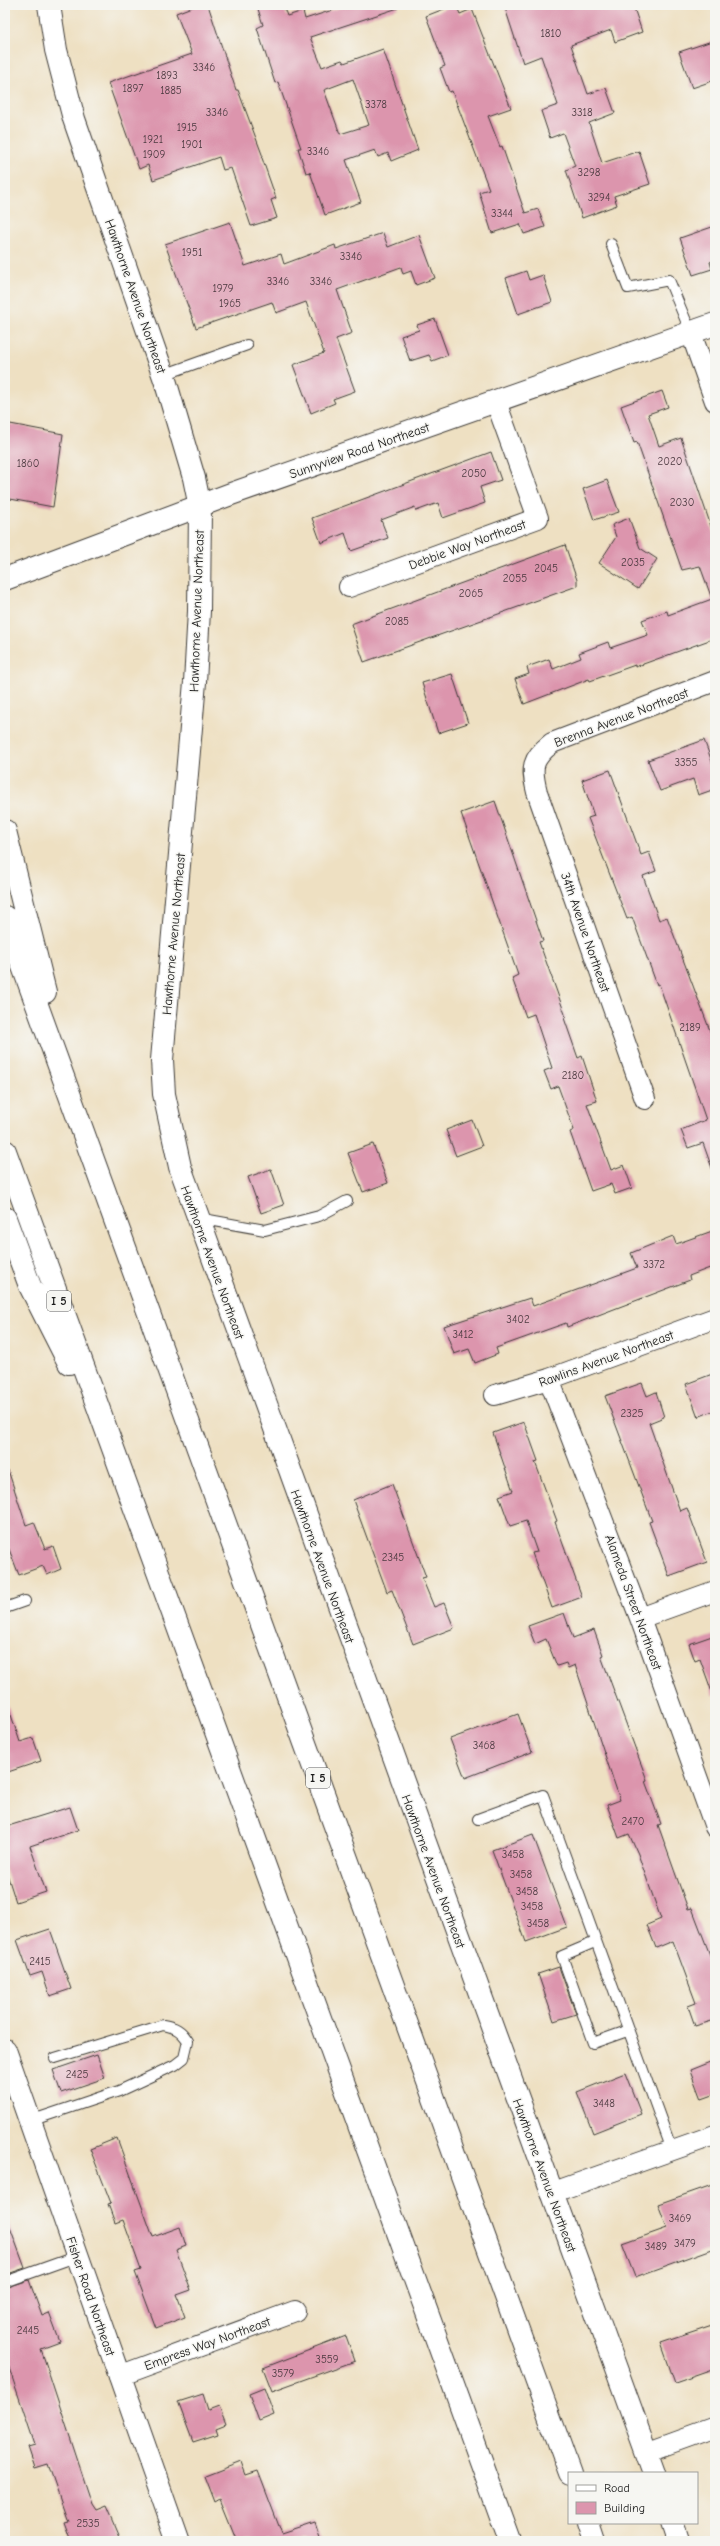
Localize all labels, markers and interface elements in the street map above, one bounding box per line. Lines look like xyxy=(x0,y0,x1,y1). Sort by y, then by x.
house number: 1810 xyxy=(540,27,562,40)
house number: 3346 xyxy=(193,61,215,74)
house number: 1893 xyxy=(156,69,178,82)
house number: 1897 xyxy=(122,82,144,95)
house number: 1885 xyxy=(160,84,182,97)
house number: 3378 xyxy=(365,98,387,111)
house number: 3346 xyxy=(206,106,228,119)
house number: 3318 xyxy=(571,106,593,119)
house number: 1915 xyxy=(177,121,197,134)
house number: 1921 xyxy=(143,133,163,146)
house number: 1901 xyxy=(181,138,203,151)
house number: 3346 xyxy=(307,145,329,158)
house number: 1909 xyxy=(143,148,166,161)
house number: 3298 xyxy=(578,166,601,179)
house number: 3294 xyxy=(588,191,610,204)
house number: 3344 xyxy=(491,207,513,220)
street label: Hawthorne Avenue Northeast xyxy=(102,217,169,376)
house number: 1951 xyxy=(182,246,202,259)
house number: 3346 xyxy=(340,250,362,263)
house number: 3346 xyxy=(267,275,289,288)
house number: 3346 xyxy=(310,275,332,288)
house number: 1979 xyxy=(212,282,234,295)
house number: 1965 xyxy=(219,297,241,310)
street label: Sunnyview Road Northeast xyxy=(287,419,432,482)
house number: 2020 xyxy=(658,455,682,468)
house number: 1860 xyxy=(17,457,39,470)
house number: 2050 xyxy=(461,467,487,480)
house number: 2030 xyxy=(670,496,694,509)
street label: Debbie Way Northeast xyxy=(407,516,529,573)
street label: Hawthorne Avenue Northeast xyxy=(186,528,207,692)
house number: 2035 xyxy=(621,556,645,569)
house number: 2045 xyxy=(534,562,558,575)
house number: 2055 xyxy=(503,572,527,585)
house number: 2065 xyxy=(459,587,483,600)
house number: 2085 xyxy=(385,615,409,628)
street label: Brenna Avenue Northeast xyxy=(552,684,692,750)
house number: 3355 xyxy=(674,756,698,769)
street label: Hawthorne Avenue Northeast xyxy=(159,851,188,1015)
street label: 34th Avenue Northeast xyxy=(558,870,613,995)
house number: 2189 xyxy=(679,1021,701,1034)
house number: 2180 xyxy=(562,1069,584,1082)
street label: Hawthorne Avenue Northeast xyxy=(178,1183,248,1342)
house number: 3372 xyxy=(643,1258,665,1271)
road number: I 5 xyxy=(47,1291,71,1311)
house number: 3402 xyxy=(506,1313,530,1326)
street label: Rawlins Avenue Northeast xyxy=(537,1327,677,1390)
house number: 3412 xyxy=(453,1328,474,1341)
house number: 2325 xyxy=(620,1407,644,1420)
street label: Hawthorne Avenue Northeast xyxy=(288,1487,358,1646)
street label: Alameda Street Northeast xyxy=(602,1532,665,1673)
house number: 2345 xyxy=(382,1551,404,1564)
house number: 3468 xyxy=(473,1739,496,1752)
road number: I 5 xyxy=(306,1768,330,1788)
street label: Hawthorne Avenue Northeast xyxy=(399,1792,469,1951)
house number: 2470 xyxy=(622,1815,644,1828)
house number: 3458 xyxy=(502,1848,525,1861)
house number: 3458 xyxy=(510,1868,533,1881)
house number: 3458 xyxy=(516,1885,539,1898)
house number: 3458 xyxy=(521,1900,544,1913)
house number: 3458 xyxy=(527,1917,550,1930)
house number: 2415 xyxy=(29,1955,51,1968)
house number: 2425 xyxy=(66,2068,88,2081)
street label: Hawthorne Avenue Northeast xyxy=(510,2096,580,2255)
house number: 3448 xyxy=(593,2097,615,2110)
house number: 3469 xyxy=(669,2212,692,2225)
street label: Fisher Road Northeast xyxy=(63,2235,118,2359)
house number: 3479 xyxy=(674,2237,696,2250)
house number: 3489 xyxy=(645,2240,667,2253)
street label: Empress Way Northeast xyxy=(142,2313,273,2373)
house number: 2445 xyxy=(17,2324,39,2337)
house number: 3559 xyxy=(315,2353,339,2366)
house number: 3579 xyxy=(272,2367,294,2380)
legend xyxy=(568,2472,698,2524)
text: Road xyxy=(604,2481,630,2495)
text: Building xyxy=(604,2501,645,2515)
house number: 2535 xyxy=(76,2517,100,2530)

